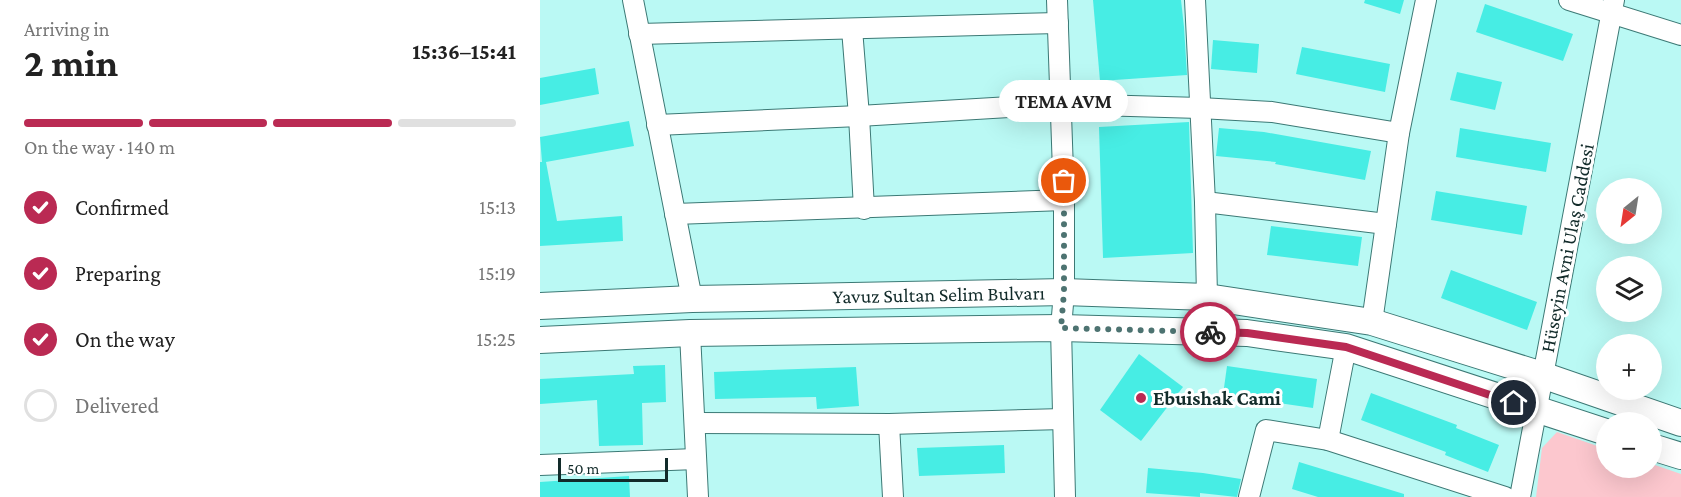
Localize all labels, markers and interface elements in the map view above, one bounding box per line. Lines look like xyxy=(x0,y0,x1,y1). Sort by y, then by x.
text: Arriving in xyxy=(24,18,109,40)
text: 15:36–15:41 xyxy=(412,39,516,64)
text: 2 min xyxy=(24,41,118,84)
callout: TEMA AVM xyxy=(1000,79,1128,121)
text: TEMA AVM xyxy=(1015,90,1112,112)
text: On the way · 140 m xyxy=(24,136,175,158)
street label: Hüseyin Avni Ulaş Caddesi xyxy=(1536,142,1599,354)
pin xyxy=(1038,155,1089,206)
icon: bag xyxy=(1047,164,1080,197)
north arrow xyxy=(1596,178,1662,244)
map controls xyxy=(1596,178,1662,478)
icon: check xyxy=(24,191,57,224)
text: Confirmed xyxy=(75,195,169,220)
text: 15:13 xyxy=(479,196,516,218)
button: layers xyxy=(1596,256,1662,322)
icon: check xyxy=(24,257,57,290)
text: Preparing xyxy=(75,261,161,286)
text: 15:19 xyxy=(479,262,516,284)
street label: Yavuz Sultan Selim Bulvarı xyxy=(833,281,1045,307)
courier xyxy=(1180,302,1240,362)
icon: bike xyxy=(1194,316,1227,349)
icon: check xyxy=(24,323,57,356)
text: On the way xyxy=(75,327,175,352)
text: 15:25 xyxy=(476,328,516,350)
button: + xyxy=(1596,334,1662,400)
pin xyxy=(1488,377,1539,428)
icon: home xyxy=(1497,386,1530,419)
place label: Ebuishak Cami xyxy=(1153,387,1281,409)
marker: Ebuishak Cami xyxy=(1134,391,1148,405)
text: Delivered xyxy=(75,393,159,418)
button: − xyxy=(1596,412,1662,478)
scale bar xyxy=(558,455,668,482)
text: 50 m xyxy=(567,460,599,477)

